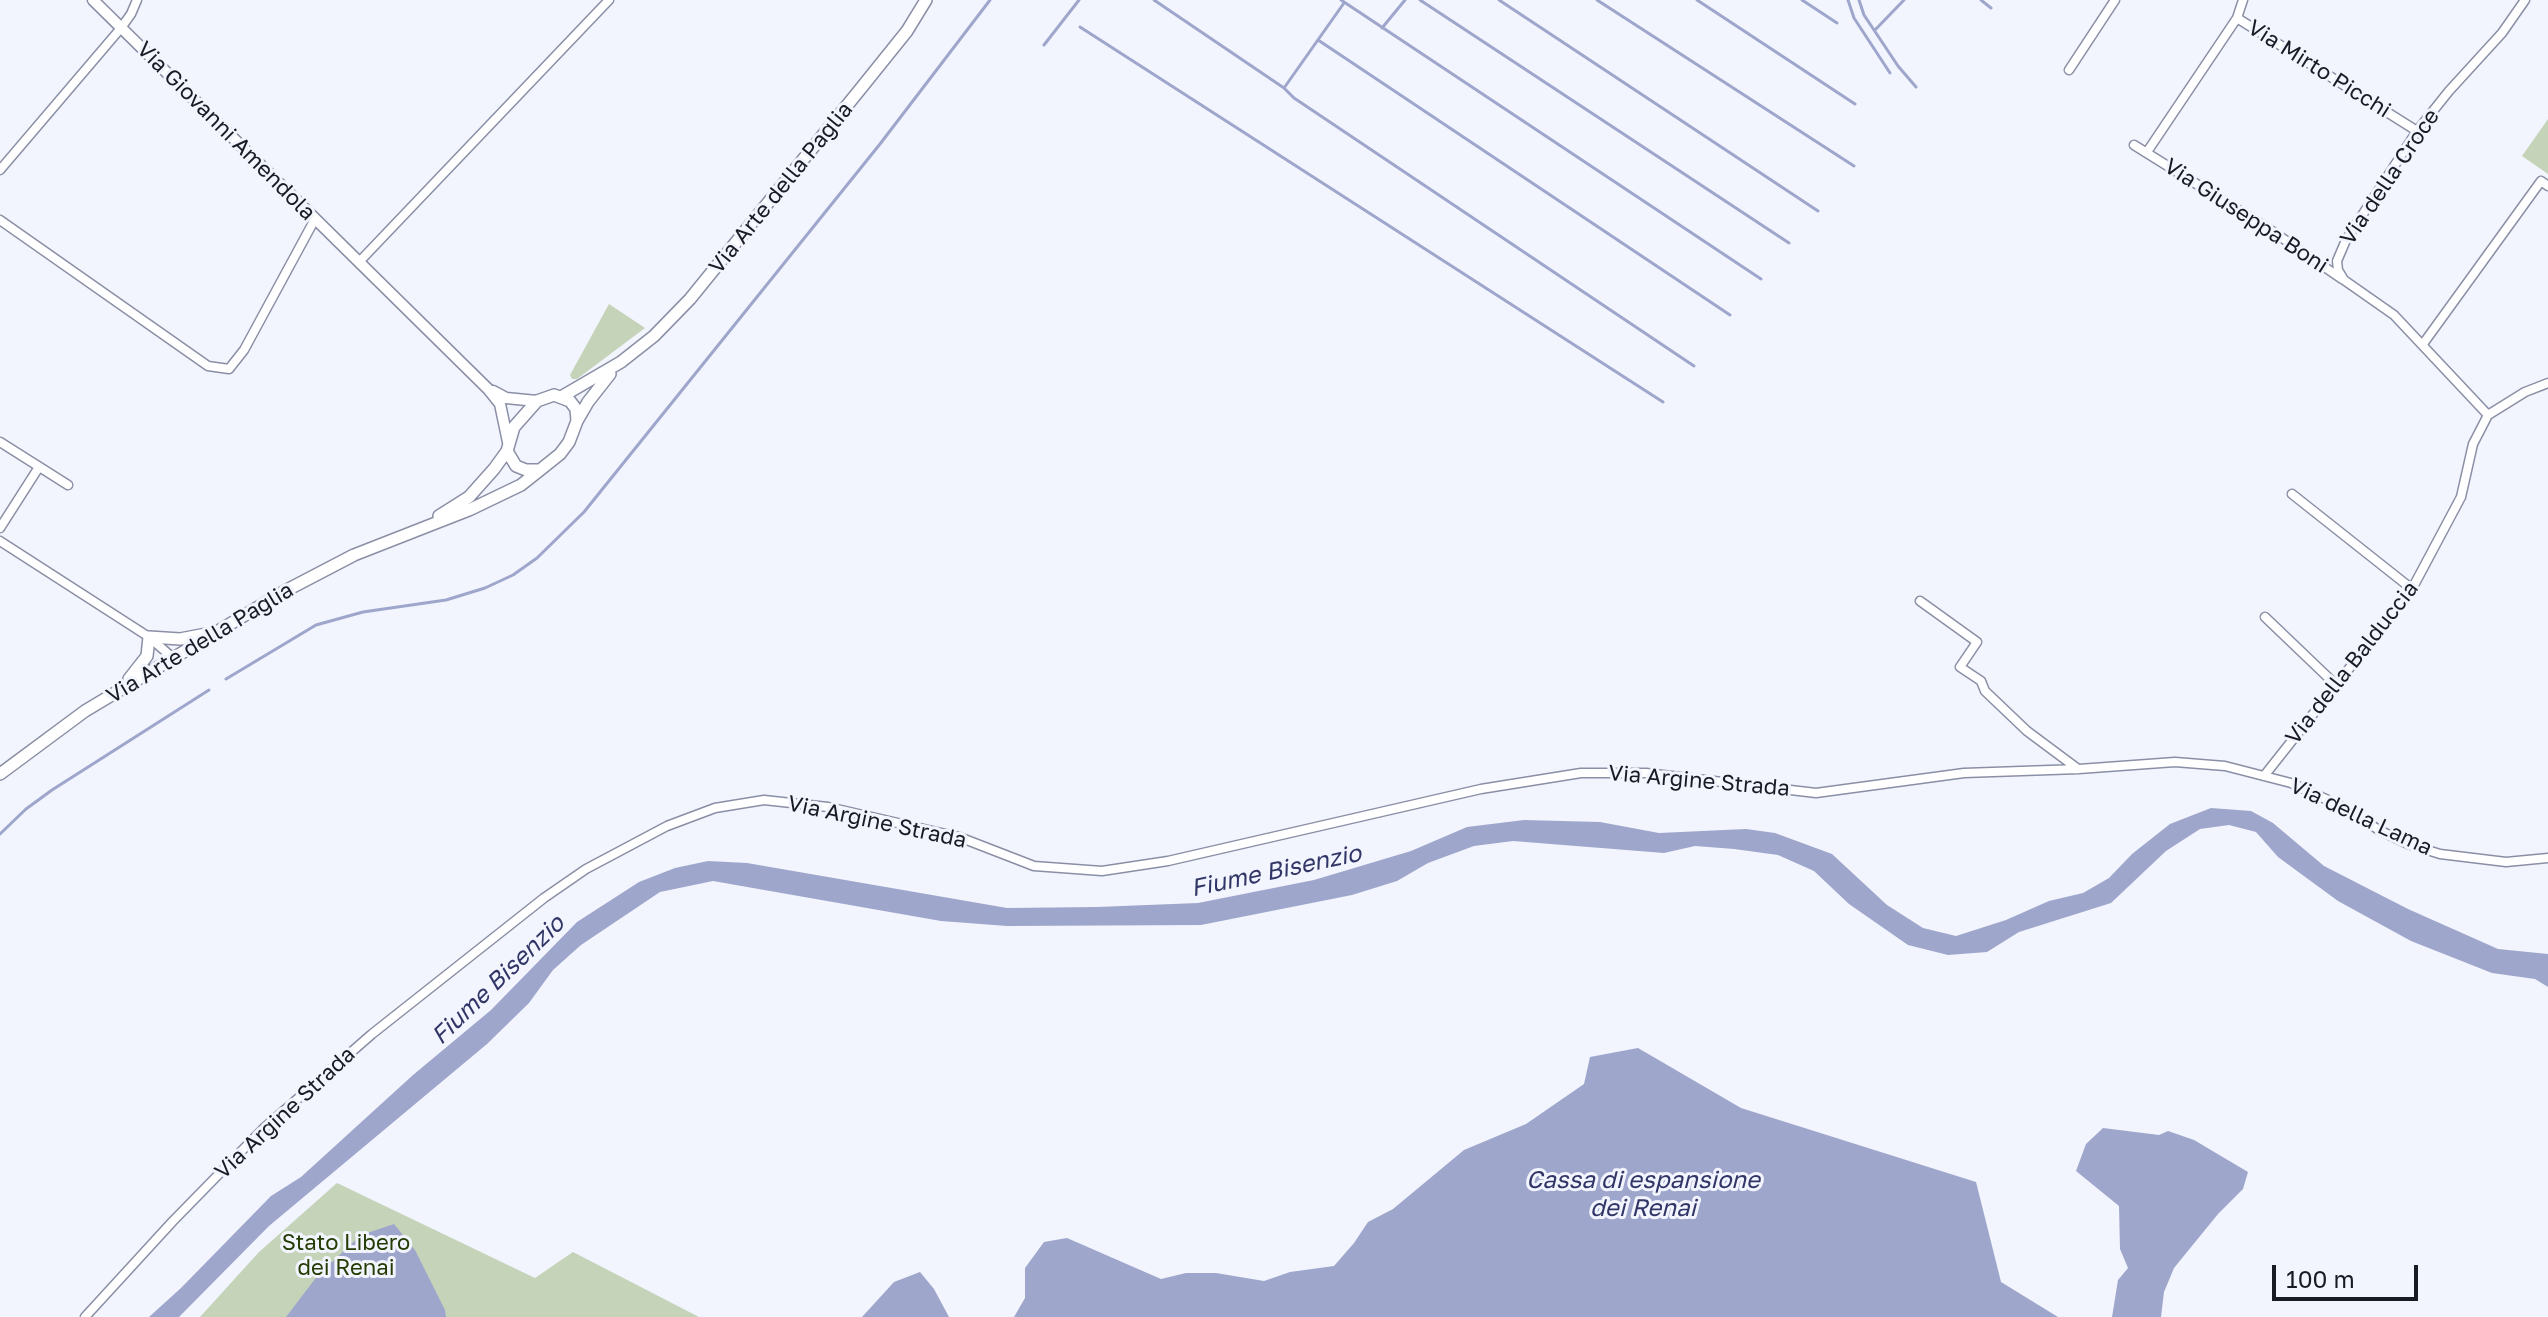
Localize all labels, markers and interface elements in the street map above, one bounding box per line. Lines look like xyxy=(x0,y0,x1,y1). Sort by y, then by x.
street label: Via Mirto Picchi xyxy=(2243,14,2395,124)
street label: Via Giovanni Amendola xyxy=(131,36,321,226)
street label: Via Arte della Paglia xyxy=(704,97,858,279)
street label: Via della Croce xyxy=(2335,104,2445,250)
street label: Via Giuseppa Boni xyxy=(2159,153,2333,279)
street label: Via della Balduccia xyxy=(2280,576,2424,750)
street label: Via Arte della Paglia xyxy=(102,577,298,709)
street label: Via Argine Strada xyxy=(1607,760,1791,802)
street label: Via della Lama xyxy=(2286,773,2436,861)
street label: Via Argine Strada xyxy=(785,790,969,854)
water label: Fiume Bisenzio xyxy=(1188,839,1364,903)
water label: Fiume Bisenzio xyxy=(426,909,570,1051)
street label: Via Argine Strada xyxy=(209,1041,361,1185)
water label: Cassa di espansione dei Renai xyxy=(1526,1166,1760,1222)
park label: Stato Libero dei Renai xyxy=(282,1230,410,1282)
scale bar xyxy=(2276,1249,2422,1299)
text: 100 m xyxy=(2286,1264,2355,1293)

